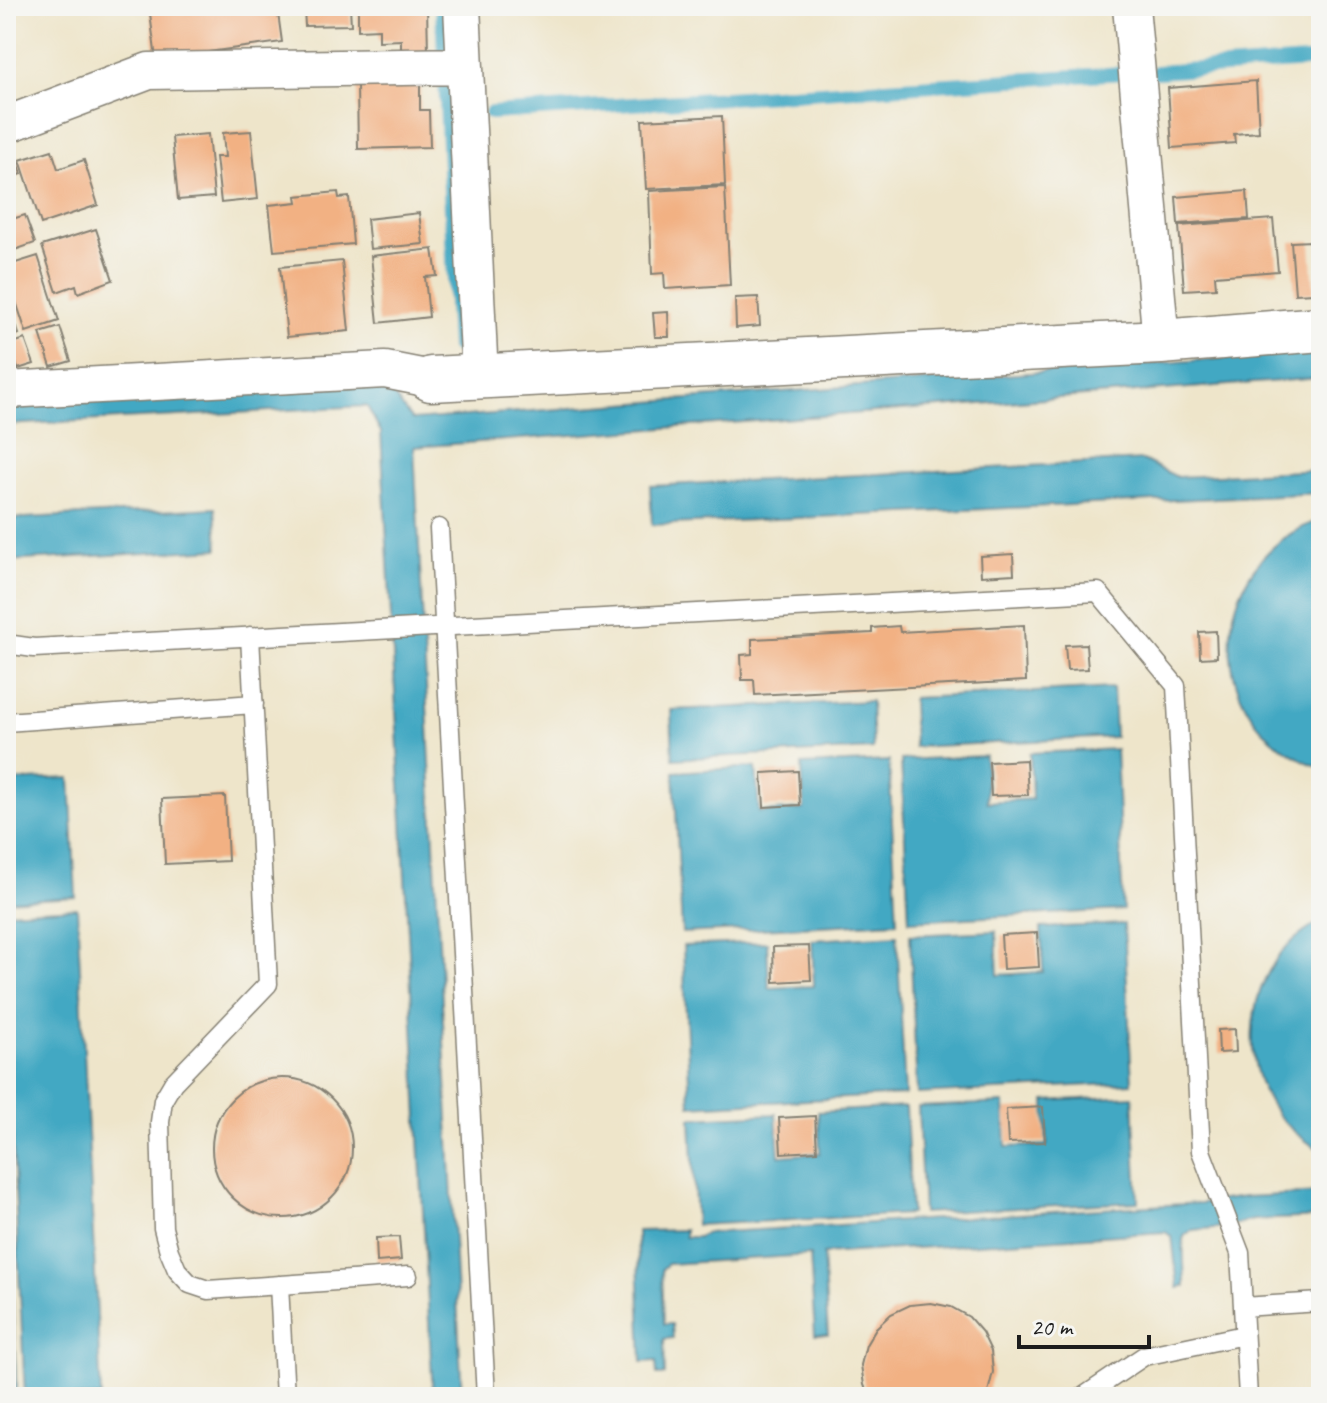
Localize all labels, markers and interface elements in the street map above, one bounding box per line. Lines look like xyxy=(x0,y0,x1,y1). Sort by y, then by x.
scale bar xyxy=(1019,1299,1149,1349)
text: 20 m xyxy=(1031,1312,1074,1342)

